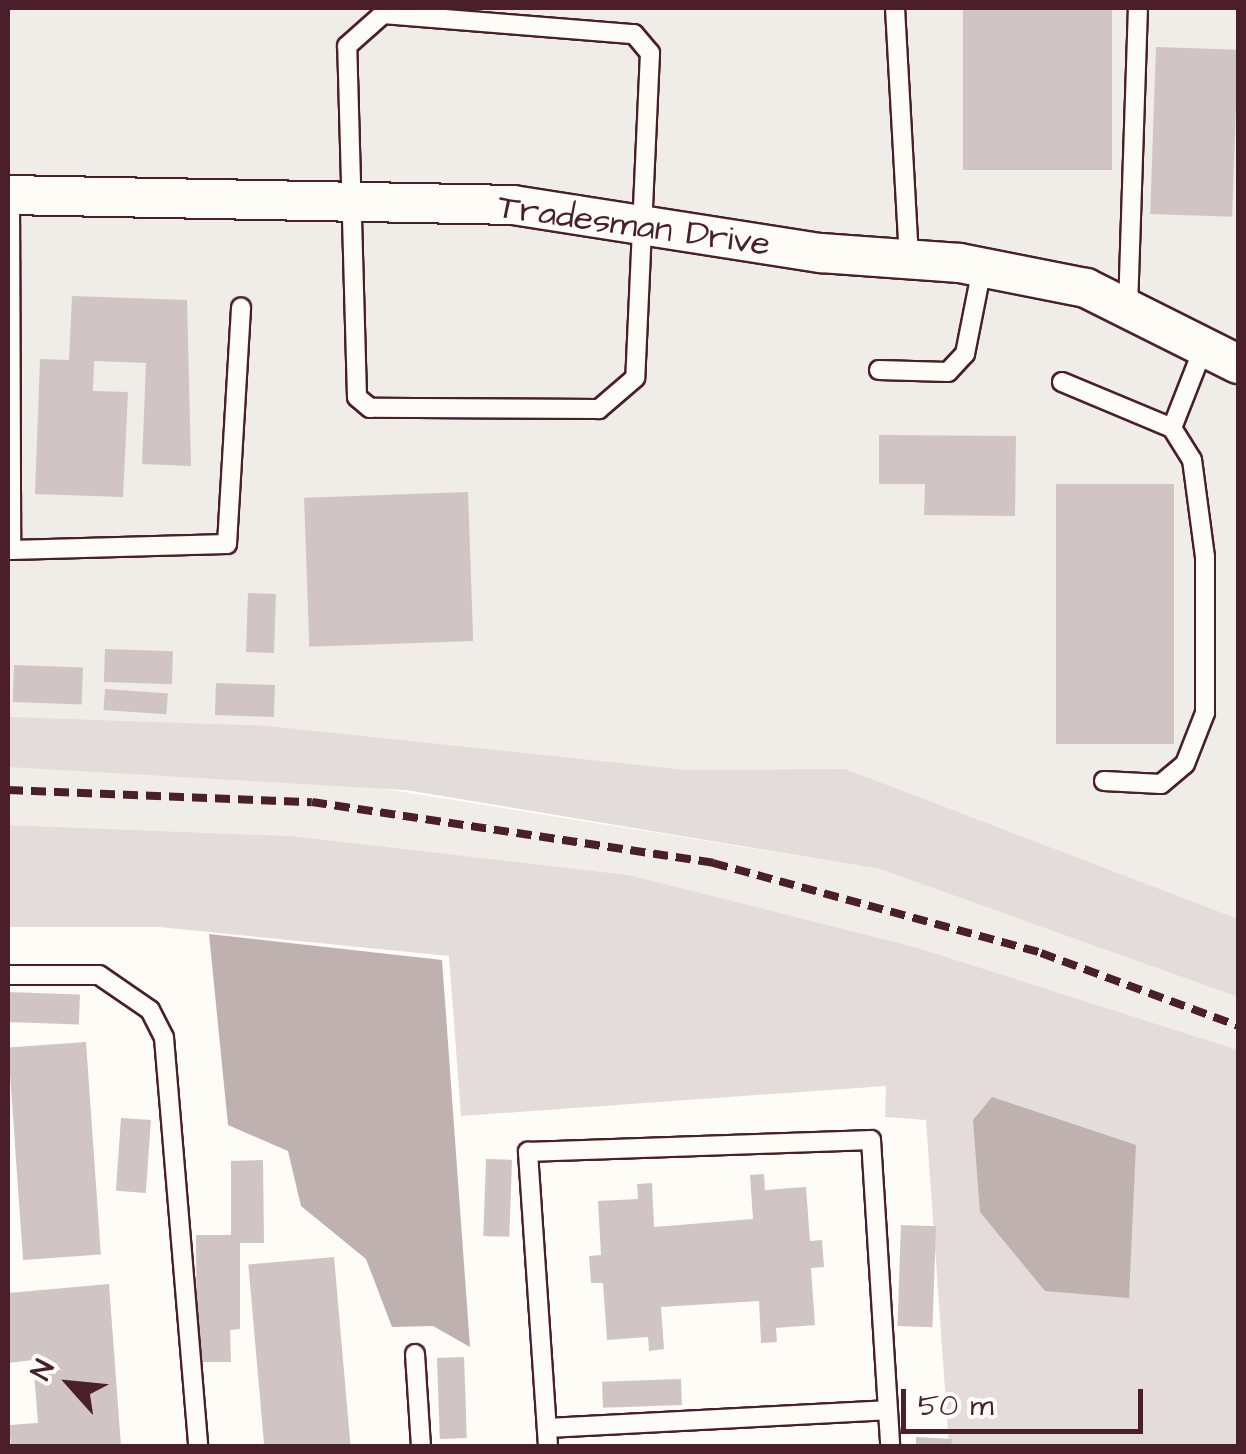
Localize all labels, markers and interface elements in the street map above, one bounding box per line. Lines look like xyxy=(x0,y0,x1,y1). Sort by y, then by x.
street label: Tradesman Drive xyxy=(495,186,773,266)
north arrow xyxy=(20,1334,120,1434)
text: N xyxy=(21,1353,64,1387)
scale bar xyxy=(906,1369,1148,1431)
text: 50 m xyxy=(918,1385,994,1427)

